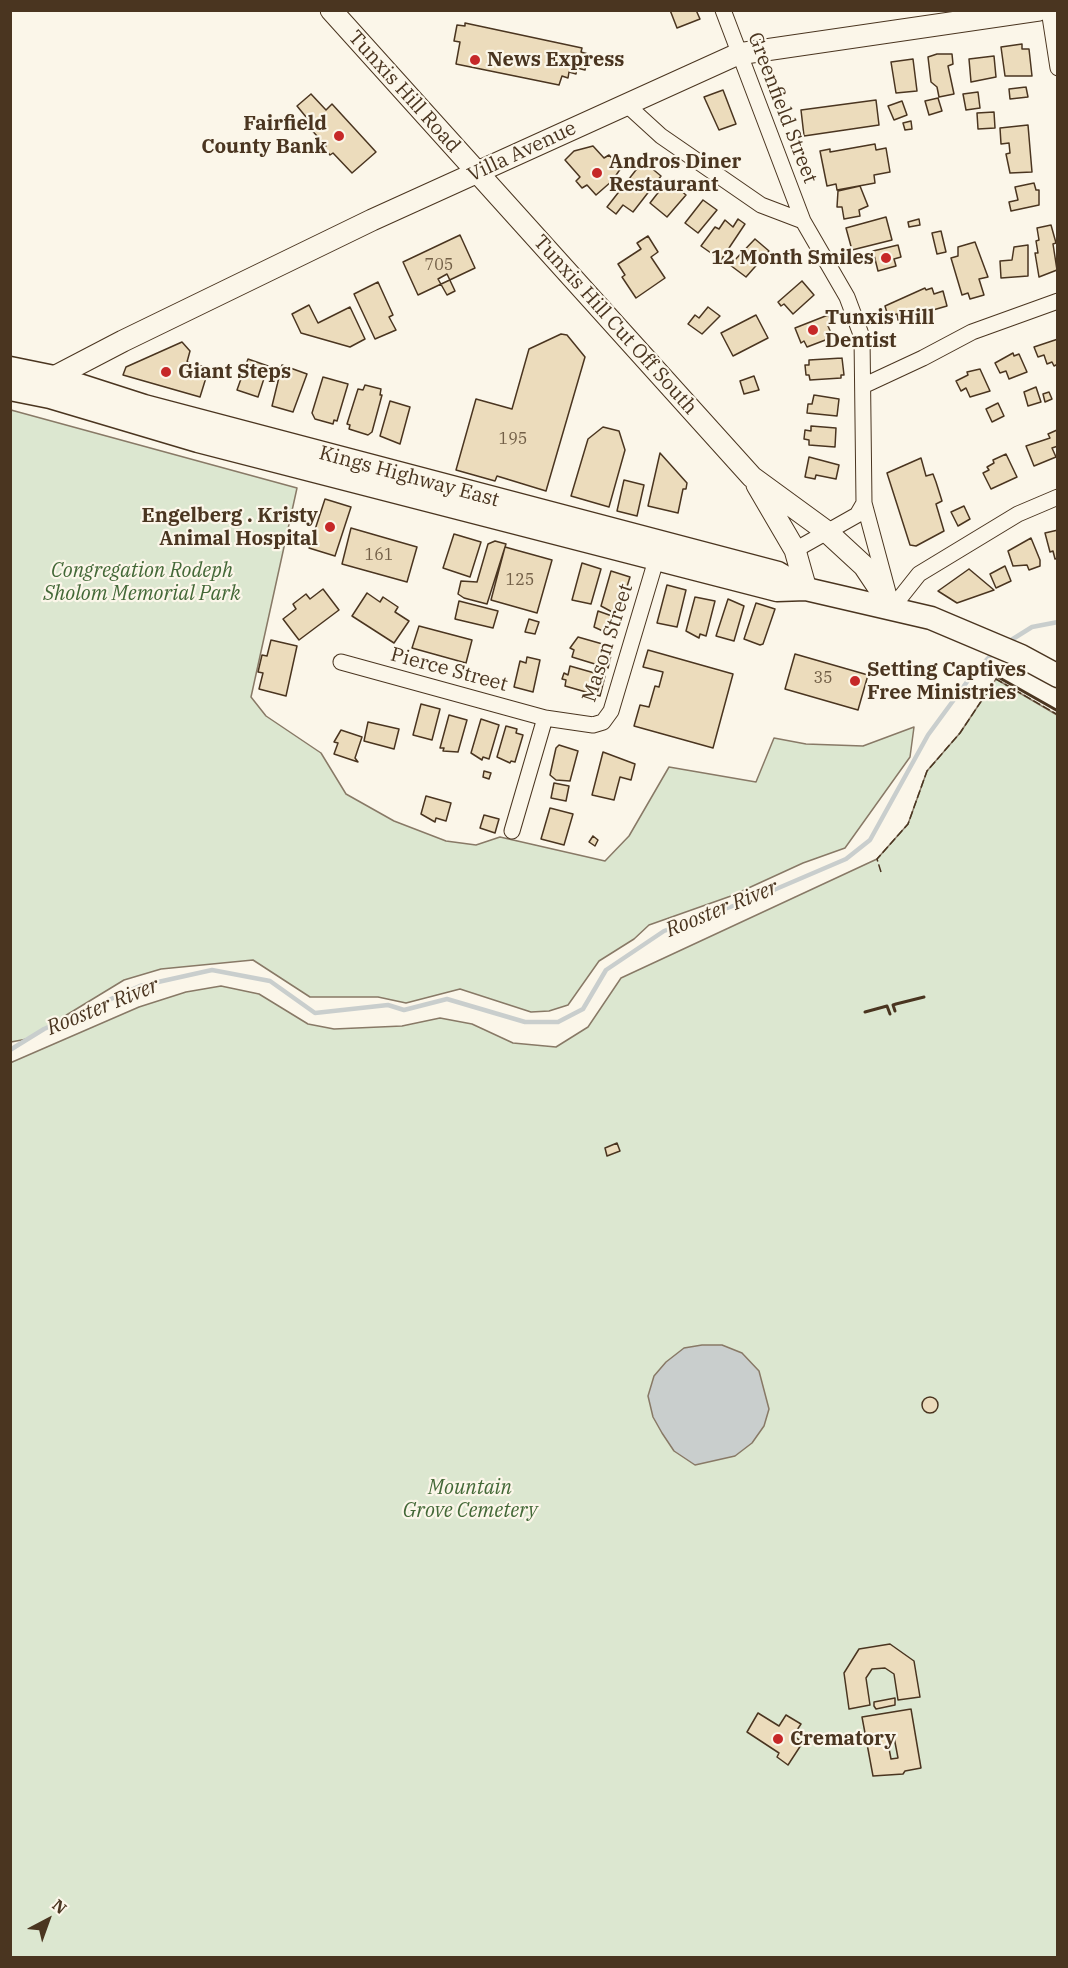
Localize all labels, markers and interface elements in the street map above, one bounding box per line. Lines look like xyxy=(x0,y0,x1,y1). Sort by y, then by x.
street label: Tunxis Hill Road xyxy=(343,26,465,158)
street label: Greenfield Street xyxy=(742,29,822,187)
place label: News Express xyxy=(487,48,625,72)
marker: News Express xyxy=(468,53,482,67)
place label: Fairfield County Bank xyxy=(201,112,327,159)
street label: Villa Avenue xyxy=(464,116,580,188)
marker: Fairfield County Bank xyxy=(332,129,346,143)
place label: Andros Diner Restaurant xyxy=(609,150,741,197)
marker: Andros Diner Restaurant xyxy=(590,166,604,180)
street label: Tunxis Hill Cut Off South xyxy=(528,230,702,420)
place label: 12 Month Smiles xyxy=(711,246,874,270)
marker: 12 Month Smiles xyxy=(879,251,893,265)
house number: 705 xyxy=(425,255,453,275)
place label: Tunxis Hill Dentist xyxy=(825,306,934,353)
marker: Tunxis Hill Dentist xyxy=(806,323,820,337)
place label: Giant Steps xyxy=(178,360,291,384)
marker: Giant Steps xyxy=(159,365,173,379)
house number: 195 xyxy=(499,429,527,449)
street label: Kings Highway East xyxy=(316,441,502,513)
place label: Engelberg . Kristy Animal Hospital xyxy=(142,504,318,551)
marker: Engelberg . Kristy Animal Hospital xyxy=(323,520,337,534)
house number: 161 xyxy=(365,545,393,565)
park label: Congregation Rodeph Sholom Memorial Park xyxy=(43,559,241,606)
house number: 125 xyxy=(506,570,534,590)
street label: Mason Street xyxy=(578,581,638,705)
street label: Pierce Street xyxy=(388,643,510,697)
place label: Setting Captives Free Ministries xyxy=(867,658,1026,705)
house number: 35 xyxy=(813,668,833,688)
marker: Setting Captives Free Ministries xyxy=(848,674,862,688)
water label: Rooster River xyxy=(662,875,782,943)
water label: Rooster River xyxy=(43,973,163,1041)
park label: Mountain Grove Cemetery xyxy=(403,1476,537,1523)
place label: Crematory xyxy=(790,1727,896,1751)
marker: Crematory xyxy=(771,1732,785,1746)
north arrow xyxy=(18,1890,78,1950)
text: N xyxy=(48,1895,71,1918)

